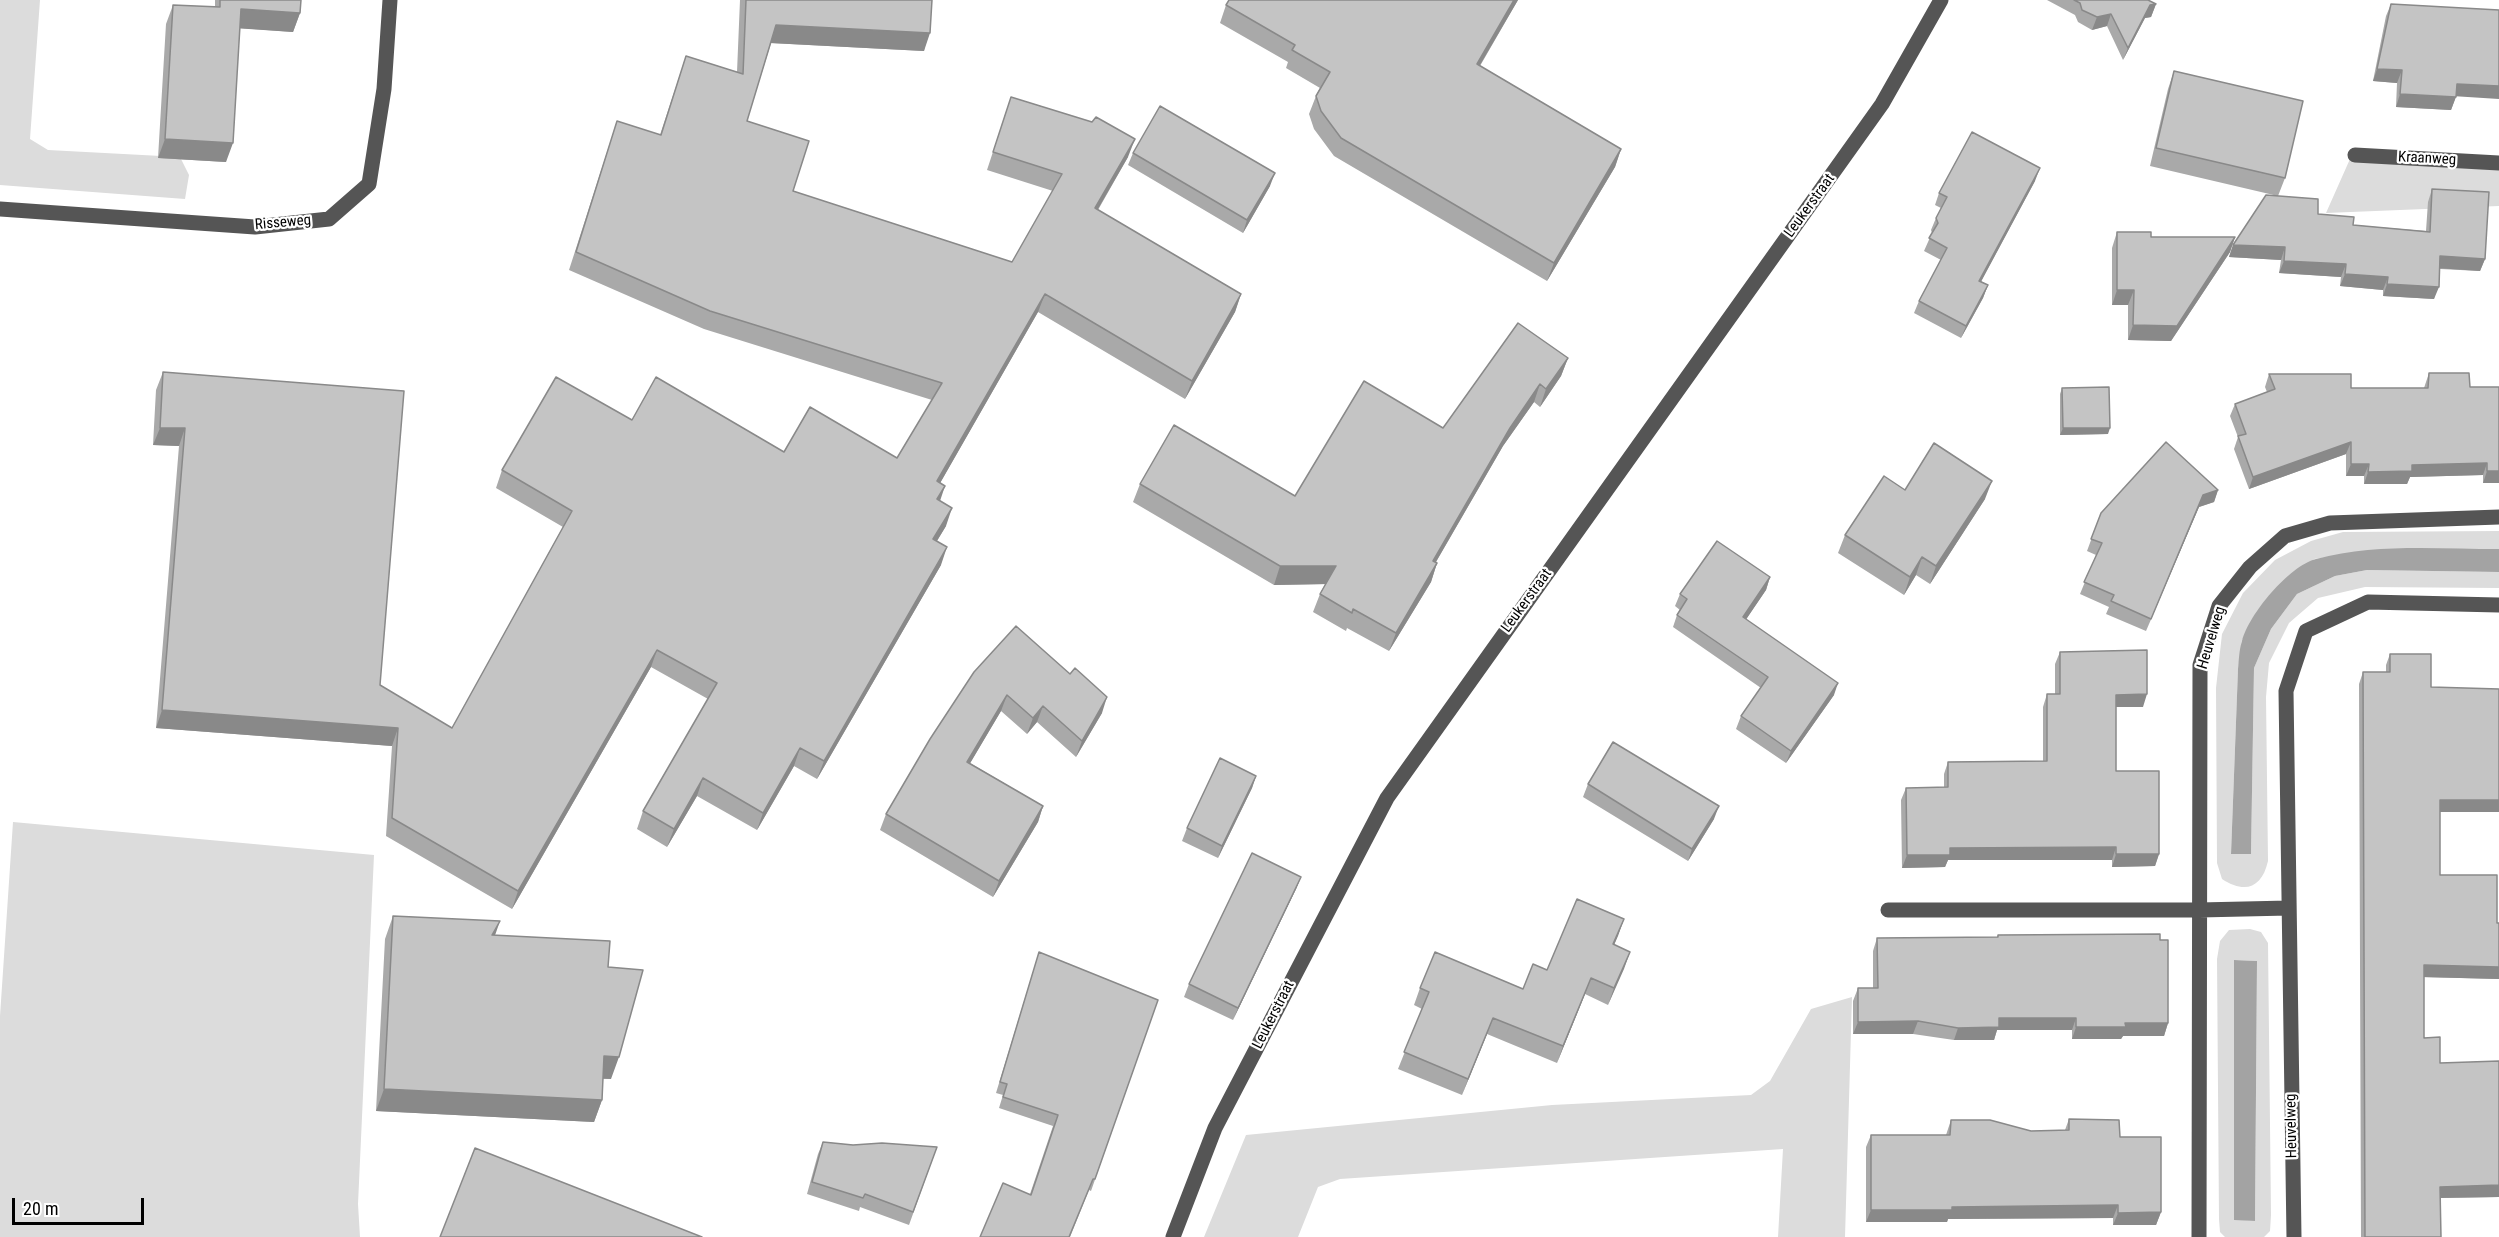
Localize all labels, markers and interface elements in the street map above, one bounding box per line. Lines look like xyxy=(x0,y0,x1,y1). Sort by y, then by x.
street label: Kraanweg xyxy=(2397,148,2457,170)
street label: Leukerstraat xyxy=(1781,171,1839,241)
street label: Risseweg xyxy=(254,212,312,234)
street label: Leukerstraat xyxy=(1498,566,1556,636)
street label: Heuvelweg xyxy=(2194,605,2230,671)
street label: Leukerstraat xyxy=(1249,978,1299,1052)
street label: Heuvelweg xyxy=(2282,1094,2302,1158)
scale bar xyxy=(15,1186,147,1224)
text: 20 m xyxy=(23,1198,58,1219)

